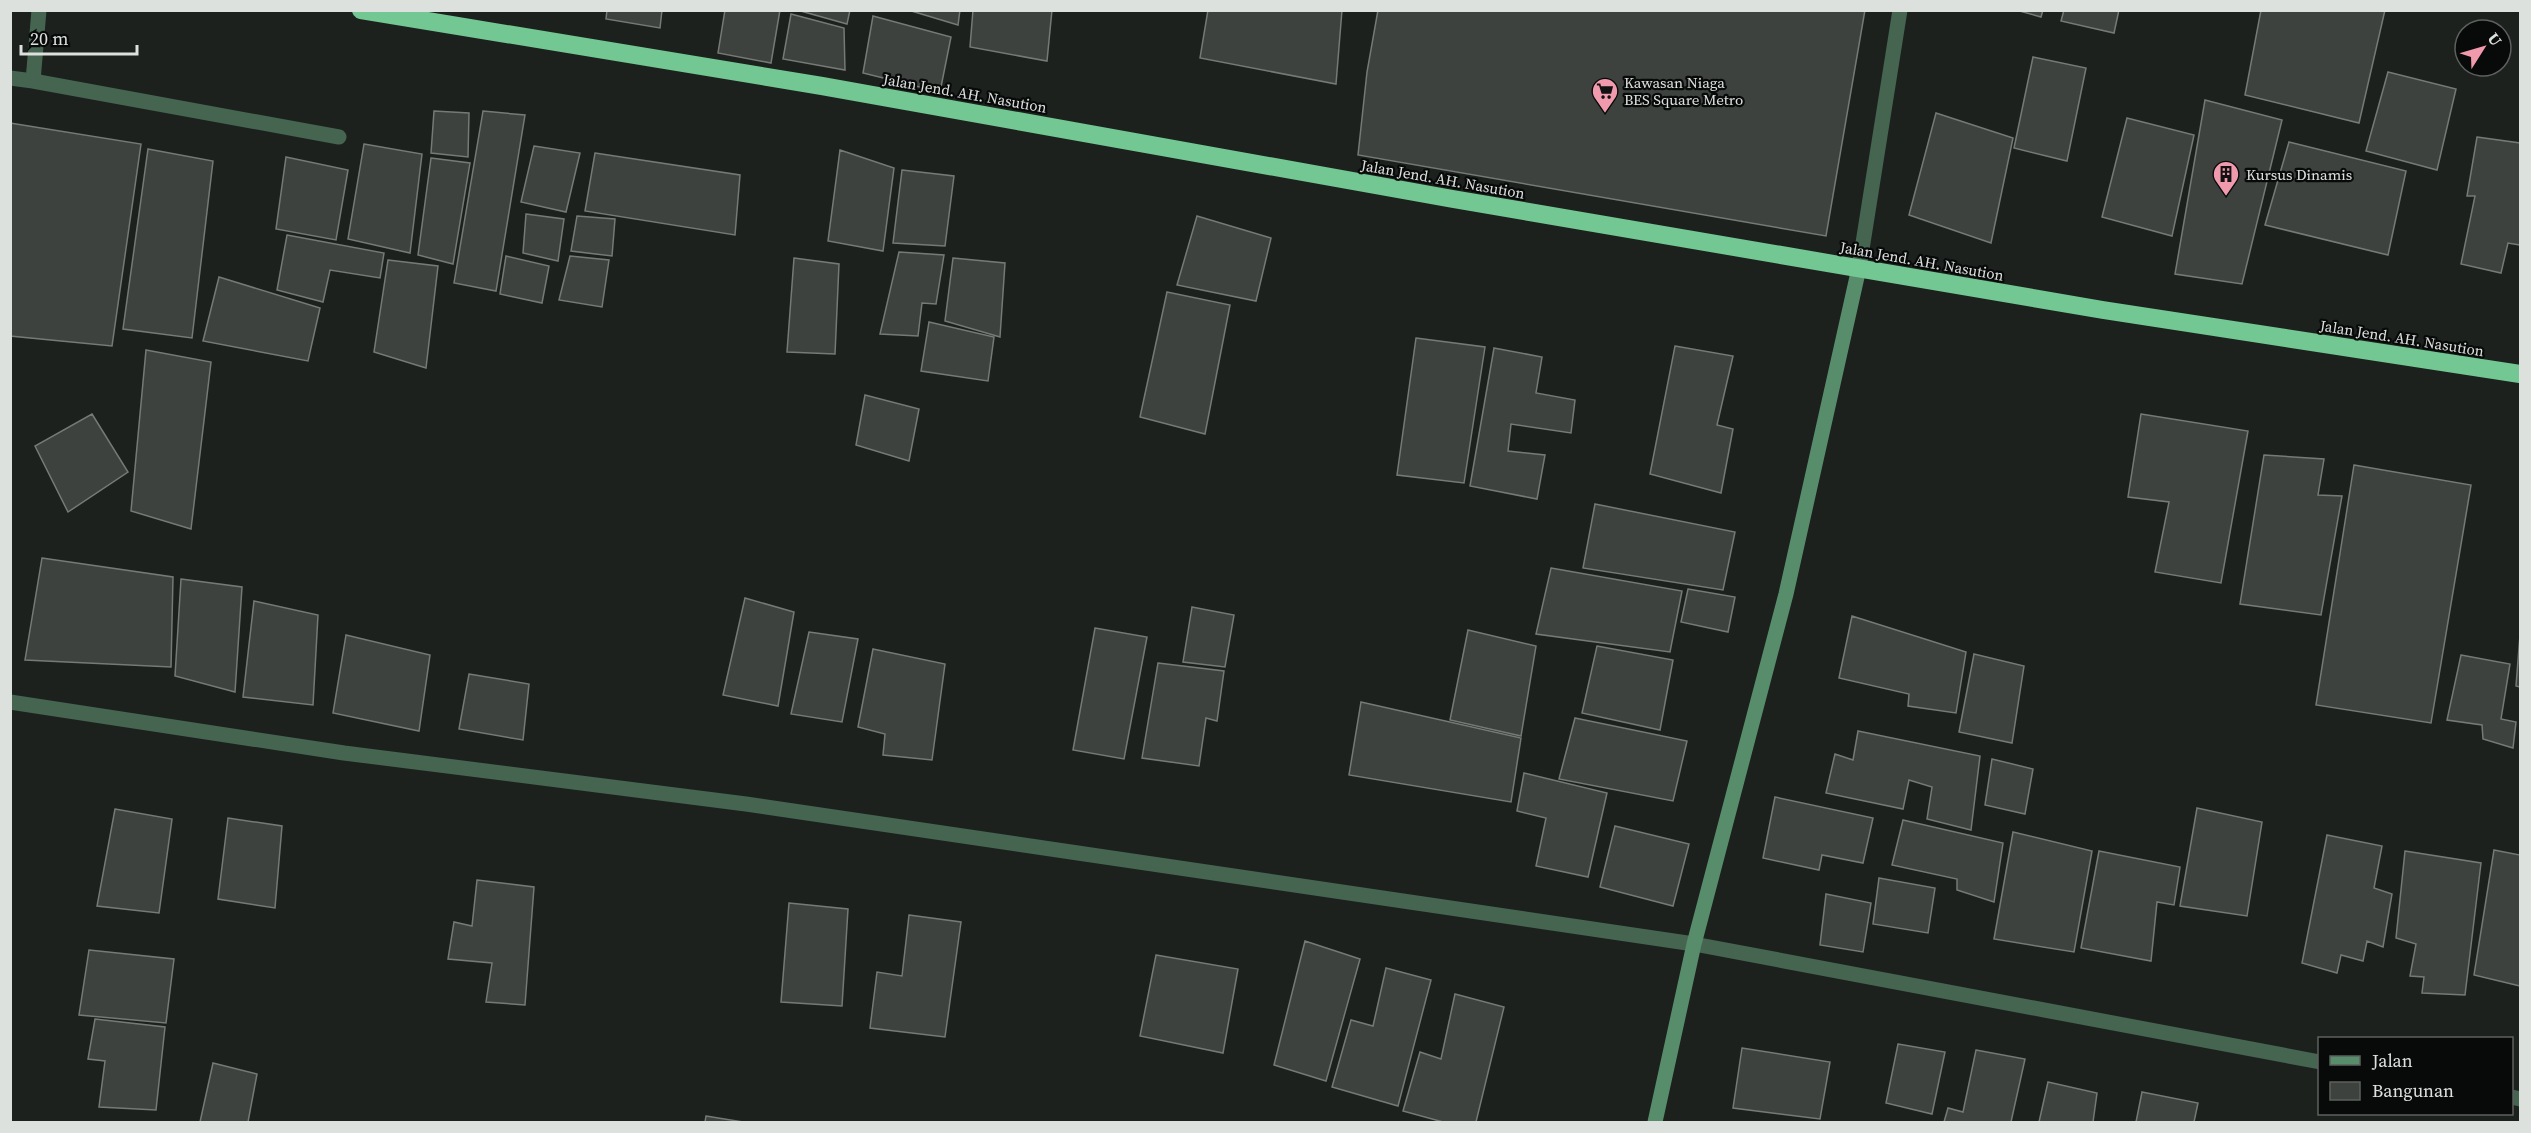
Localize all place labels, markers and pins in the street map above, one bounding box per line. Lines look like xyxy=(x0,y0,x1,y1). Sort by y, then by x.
place label: Kawasan Niaga BES Square Metro xyxy=(1624,72,1743,110)
supermarket icon: Kawasan Niaga BES Square Metro xyxy=(1590,76,1620,114)
building icon: Kursus Dinamis xyxy=(2211,159,2241,197)
place label: Kursus Dinamis xyxy=(2246,164,2352,185)

